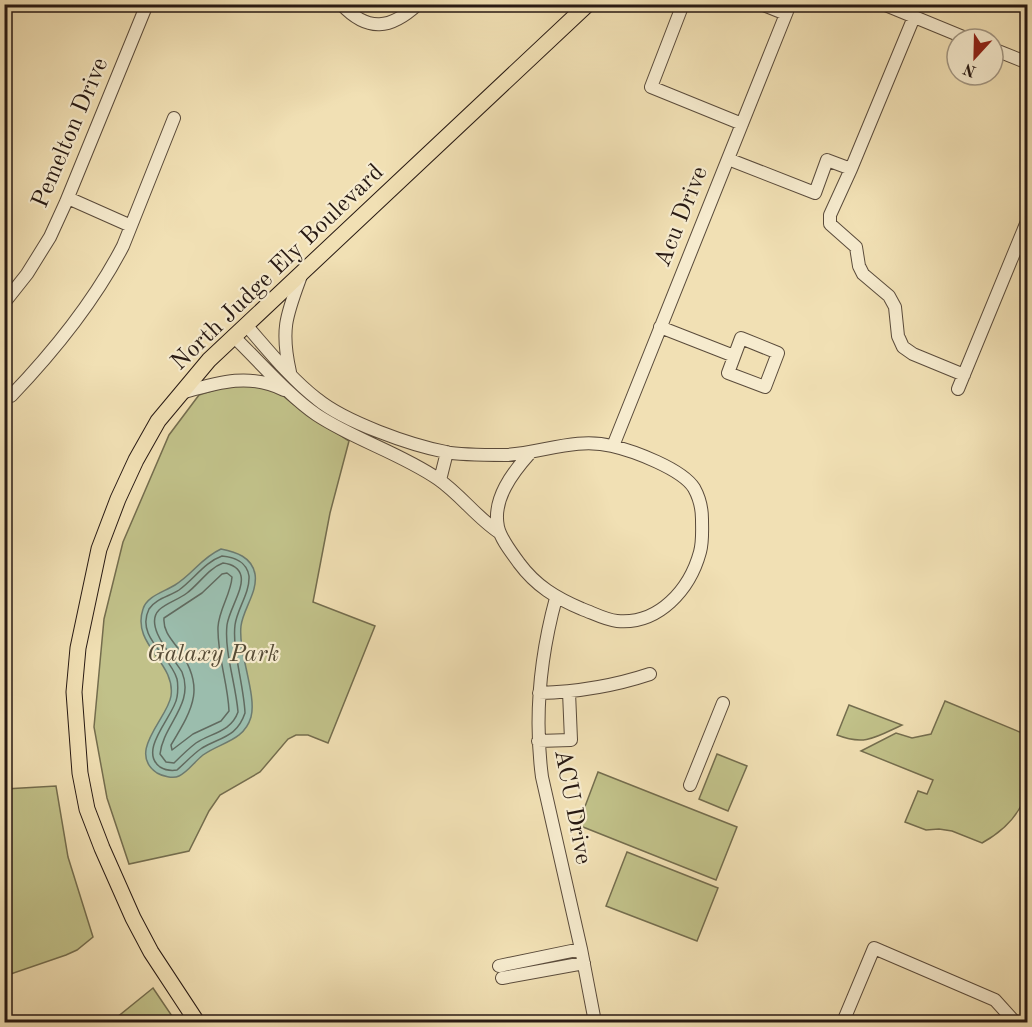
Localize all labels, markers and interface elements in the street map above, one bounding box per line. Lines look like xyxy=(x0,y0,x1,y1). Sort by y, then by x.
north arrow xyxy=(945,27,1005,87)
street label: Pemelton Drive xyxy=(29,55,113,211)
text: N xyxy=(961,59,979,79)
street label: North Judge Ely Boulevard xyxy=(167,160,389,376)
street label: Acu Drive xyxy=(651,163,713,271)
park label: Galaxy Park xyxy=(147,643,279,667)
street label: ACU Drive xyxy=(549,748,595,866)

